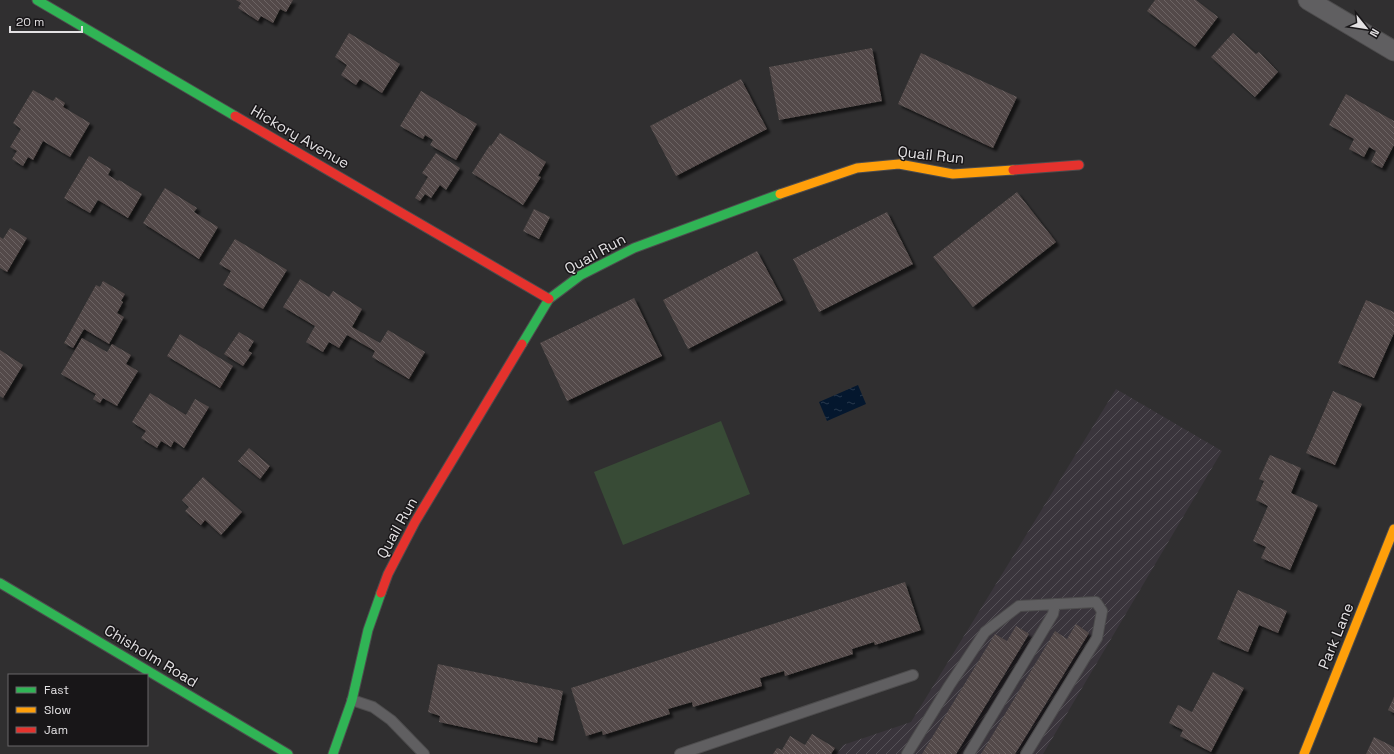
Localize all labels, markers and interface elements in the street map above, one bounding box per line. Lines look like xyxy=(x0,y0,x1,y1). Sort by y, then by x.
scale bar xyxy=(10,8,82,34)
north arrow xyxy=(1346,8,1386,48)
text: 20 m xyxy=(16,14,44,30)
text: N xyxy=(1367,26,1383,40)
street label: Hickory Avenue xyxy=(247,101,353,173)
street label: Quail Run xyxy=(897,142,965,167)
street label: Quail Run xyxy=(561,229,629,278)
street label: Quail Run xyxy=(372,494,421,562)
street label: Park Lane xyxy=(1314,600,1357,672)
street label: Chisholm Road xyxy=(101,620,202,691)
legend xyxy=(8,674,148,746)
text: Fast xyxy=(44,682,69,698)
text: Slow xyxy=(44,702,71,718)
text: Jam xyxy=(44,722,68,738)

